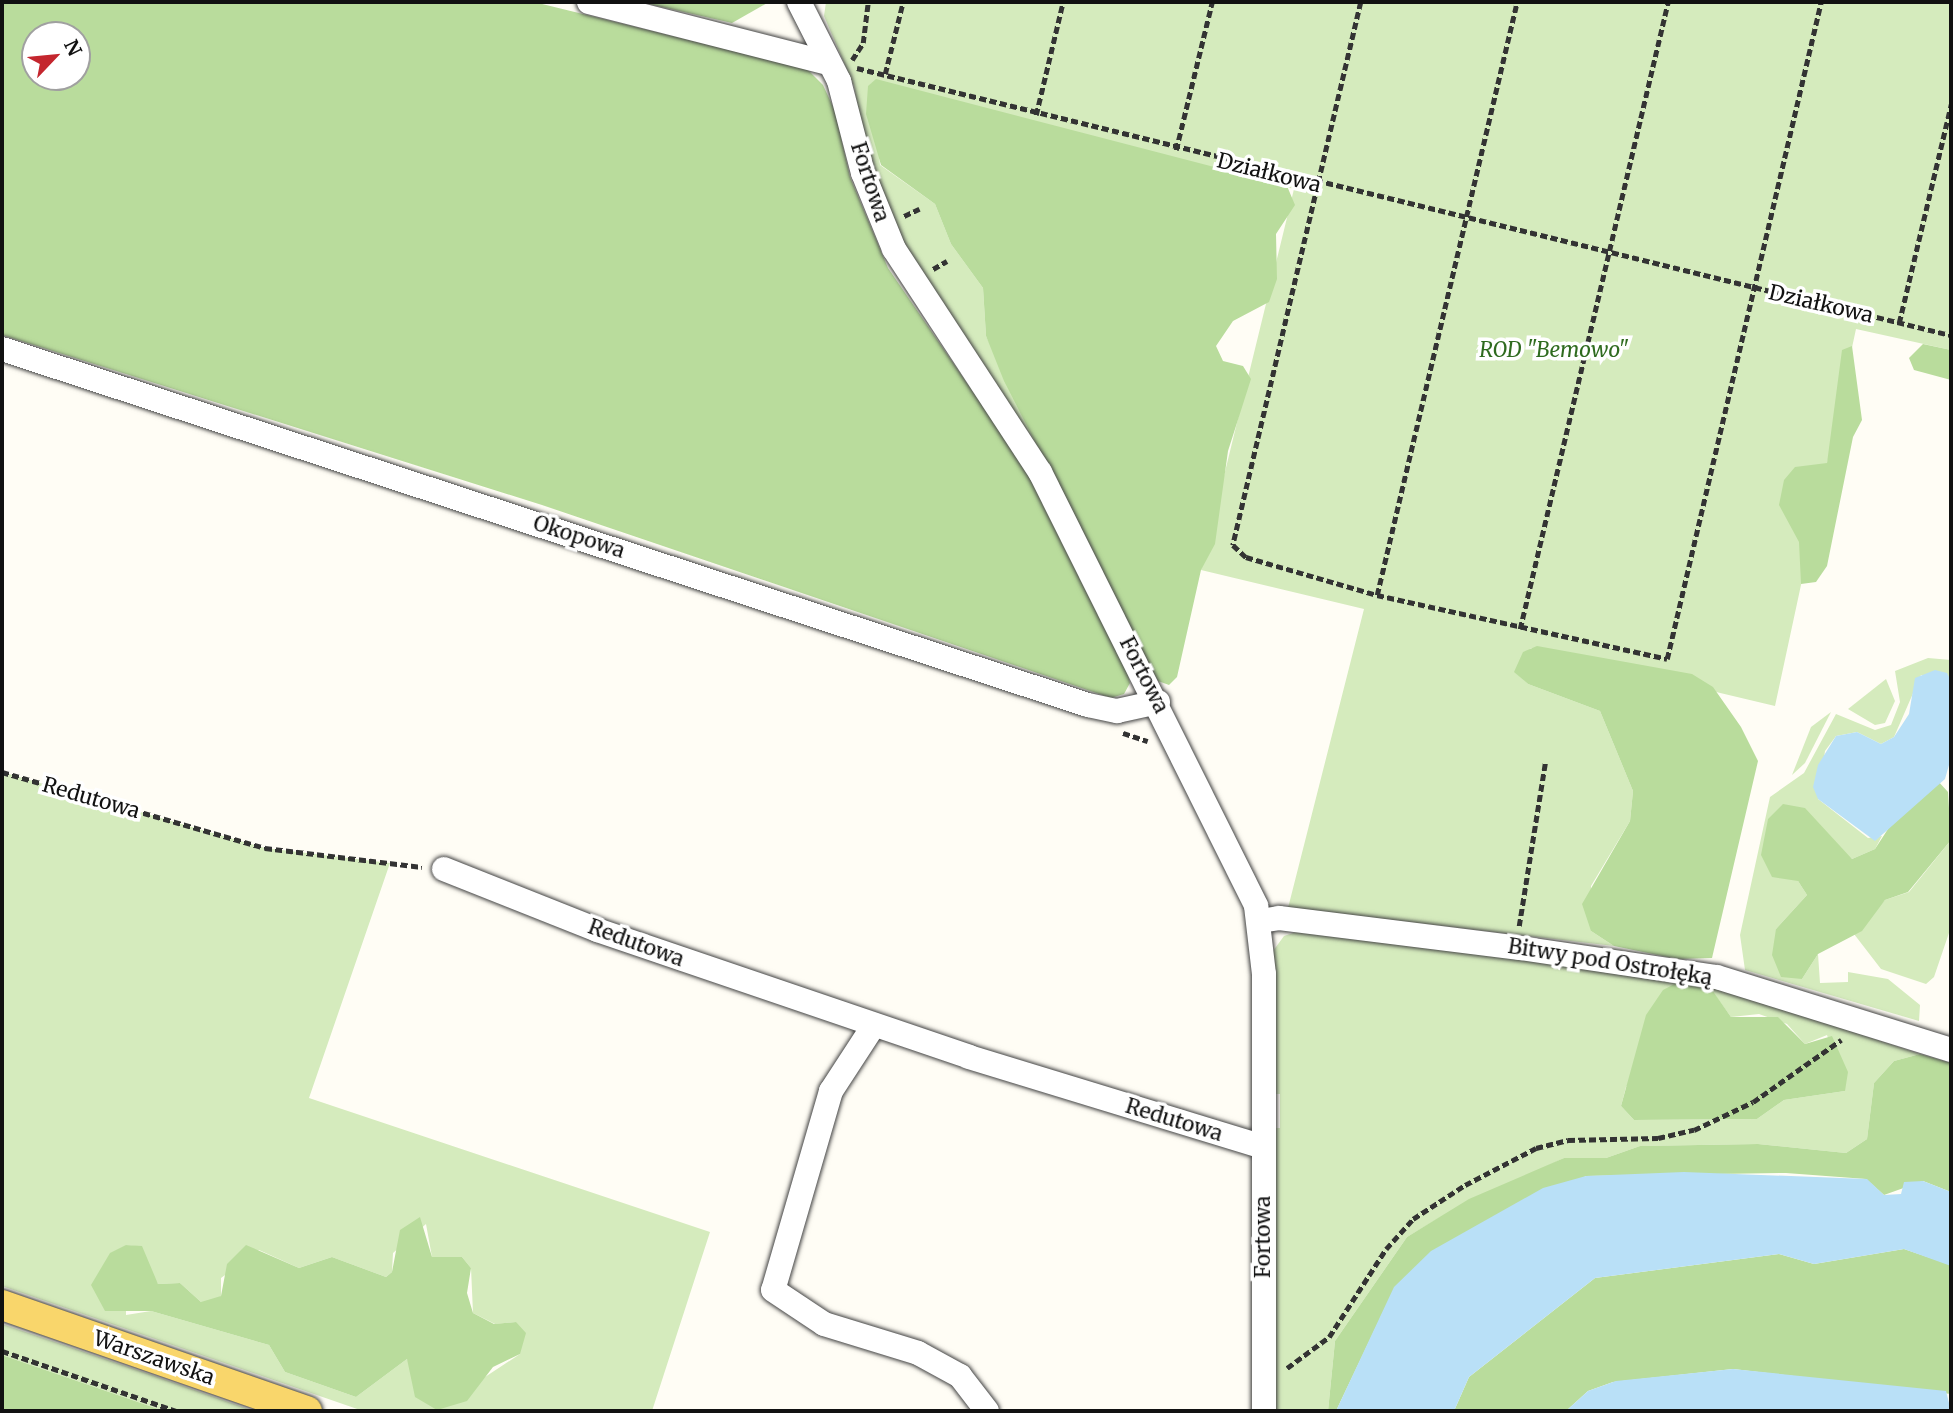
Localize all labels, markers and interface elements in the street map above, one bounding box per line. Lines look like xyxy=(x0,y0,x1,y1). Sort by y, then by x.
north arrow xyxy=(21,21,91,91)
text: N xyxy=(59,36,87,60)
street label: Fortowa xyxy=(845,139,895,225)
street label: Działkowa xyxy=(1214,148,1324,198)
street label: Działkowa xyxy=(1766,280,1876,328)
park label: ROD "Bemowo" xyxy=(1479,337,1629,363)
street label: Okopowa xyxy=(530,510,628,564)
street label: Fortowa xyxy=(1114,632,1174,718)
street label: Redutowa xyxy=(39,772,143,824)
street label: Redutowa xyxy=(585,914,687,972)
street label: Bitwy pod Ostrołęką xyxy=(1506,933,1714,991)
street label: Redutowa xyxy=(1122,1093,1226,1147)
street label: Fortowa xyxy=(1250,1196,1276,1278)
street label: Warszawska xyxy=(90,1326,218,1390)

